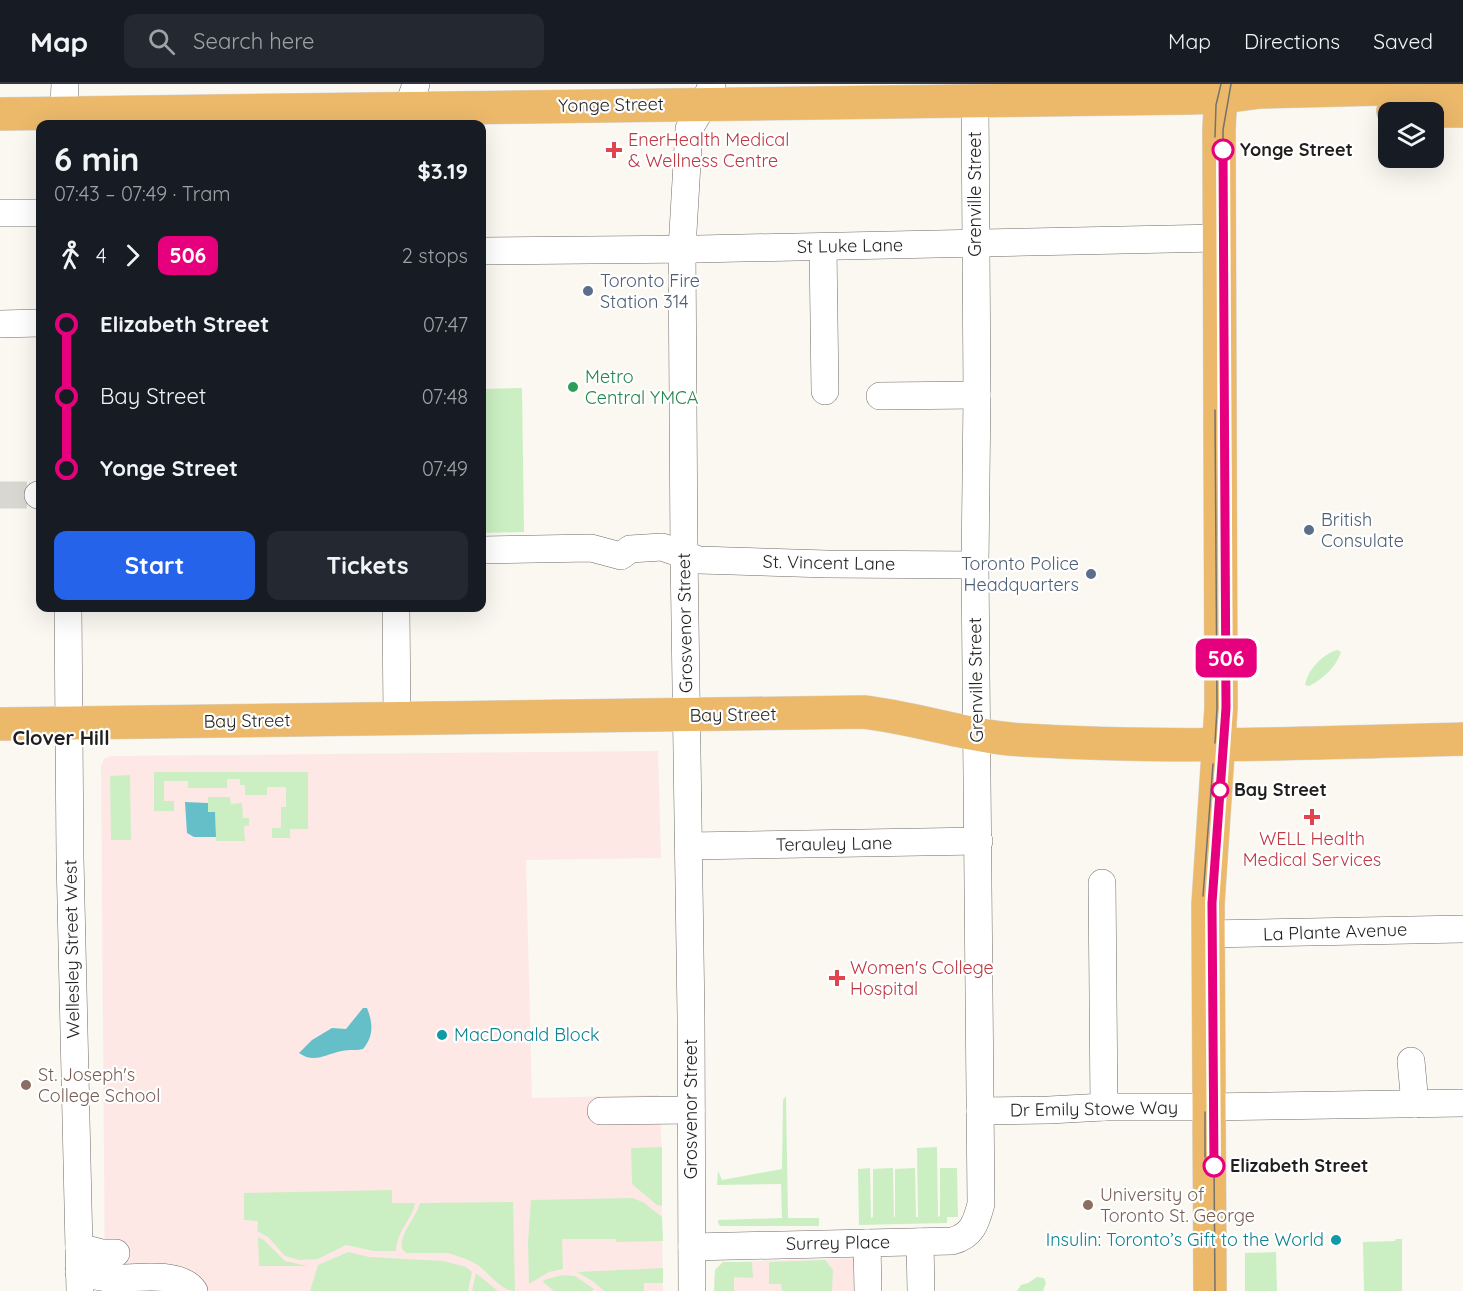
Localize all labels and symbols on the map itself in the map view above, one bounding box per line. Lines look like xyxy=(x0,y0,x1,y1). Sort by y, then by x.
street label: Yonge Street xyxy=(558,92,664,117)
place label: EnerHealth Medical & Wellness Centre xyxy=(628,128,789,172)
street label: Grenville Street xyxy=(963,131,986,257)
place label: Yonge Street xyxy=(1240,138,1353,161)
marker: Yonge Street xyxy=(1212,139,1234,161)
marker: EnerHealth Medical & Wellness Centre xyxy=(605,141,623,159)
street label: St Luke Lane xyxy=(797,233,903,258)
place label: Toronto Fire Station 314 xyxy=(600,269,700,313)
marker: Toronto Fire Station 314 xyxy=(581,284,595,298)
place label: Metro Central YMCA xyxy=(585,365,699,409)
marker: Metro Central YMCA xyxy=(566,380,580,394)
place label: British Consulate xyxy=(1321,508,1404,552)
marker: British Consulate xyxy=(1302,523,1316,537)
street label: St. Vincent Lane xyxy=(763,550,895,575)
place label: Toronto Police Headquarters xyxy=(961,552,1079,596)
street label: Grosvenor Street xyxy=(672,553,697,693)
marker: Toronto Police Headquarters xyxy=(1084,567,1098,581)
street label: Grenville Street xyxy=(963,617,988,743)
line badge: 506 xyxy=(1192,638,1260,678)
street label: Bay Street xyxy=(689,702,777,727)
street label: Bay Street xyxy=(203,708,291,733)
district label: Clover Hill xyxy=(12,725,110,750)
place label: Bay Street xyxy=(1234,778,1327,801)
marker: Bay Street xyxy=(1211,781,1229,799)
marker: WELL Health Medical Services xyxy=(1303,808,1321,826)
place label: WELL Health Medical Services xyxy=(1243,827,1381,871)
street label: Terauley Lane xyxy=(775,831,893,856)
street label: Wellesley Street West xyxy=(58,859,85,1039)
street label: La Plante Avenue xyxy=(1263,917,1407,946)
place label: Women's College Hospital xyxy=(850,956,994,1000)
marker: Women's College Hospital xyxy=(828,969,846,987)
place label: MacDonald Block xyxy=(454,1023,600,1046)
marker: MacDonald Block xyxy=(435,1028,449,1042)
street label: Grosvenor Street xyxy=(679,1039,702,1179)
place label: St. Joseph's College School xyxy=(38,1063,160,1107)
marker: St. Joseph's College School xyxy=(19,1078,33,1092)
street label: Dr Emily Stowe Way xyxy=(1010,1096,1178,1121)
place label: Elizabeth Street xyxy=(1230,1154,1368,1177)
marker: Elizabeth Street xyxy=(1203,1155,1225,1177)
place label: University of Toronto St. George xyxy=(1100,1183,1255,1227)
marker: University of Toronto St. George xyxy=(1081,1198,1095,1212)
place label: Insulin: Toronto’s Gift to the World xyxy=(1046,1228,1324,1251)
street label: Surrey Place xyxy=(786,1230,890,1255)
marker: Insulin: Toronto’s Gift to the World xyxy=(1329,1233,1343,1247)

